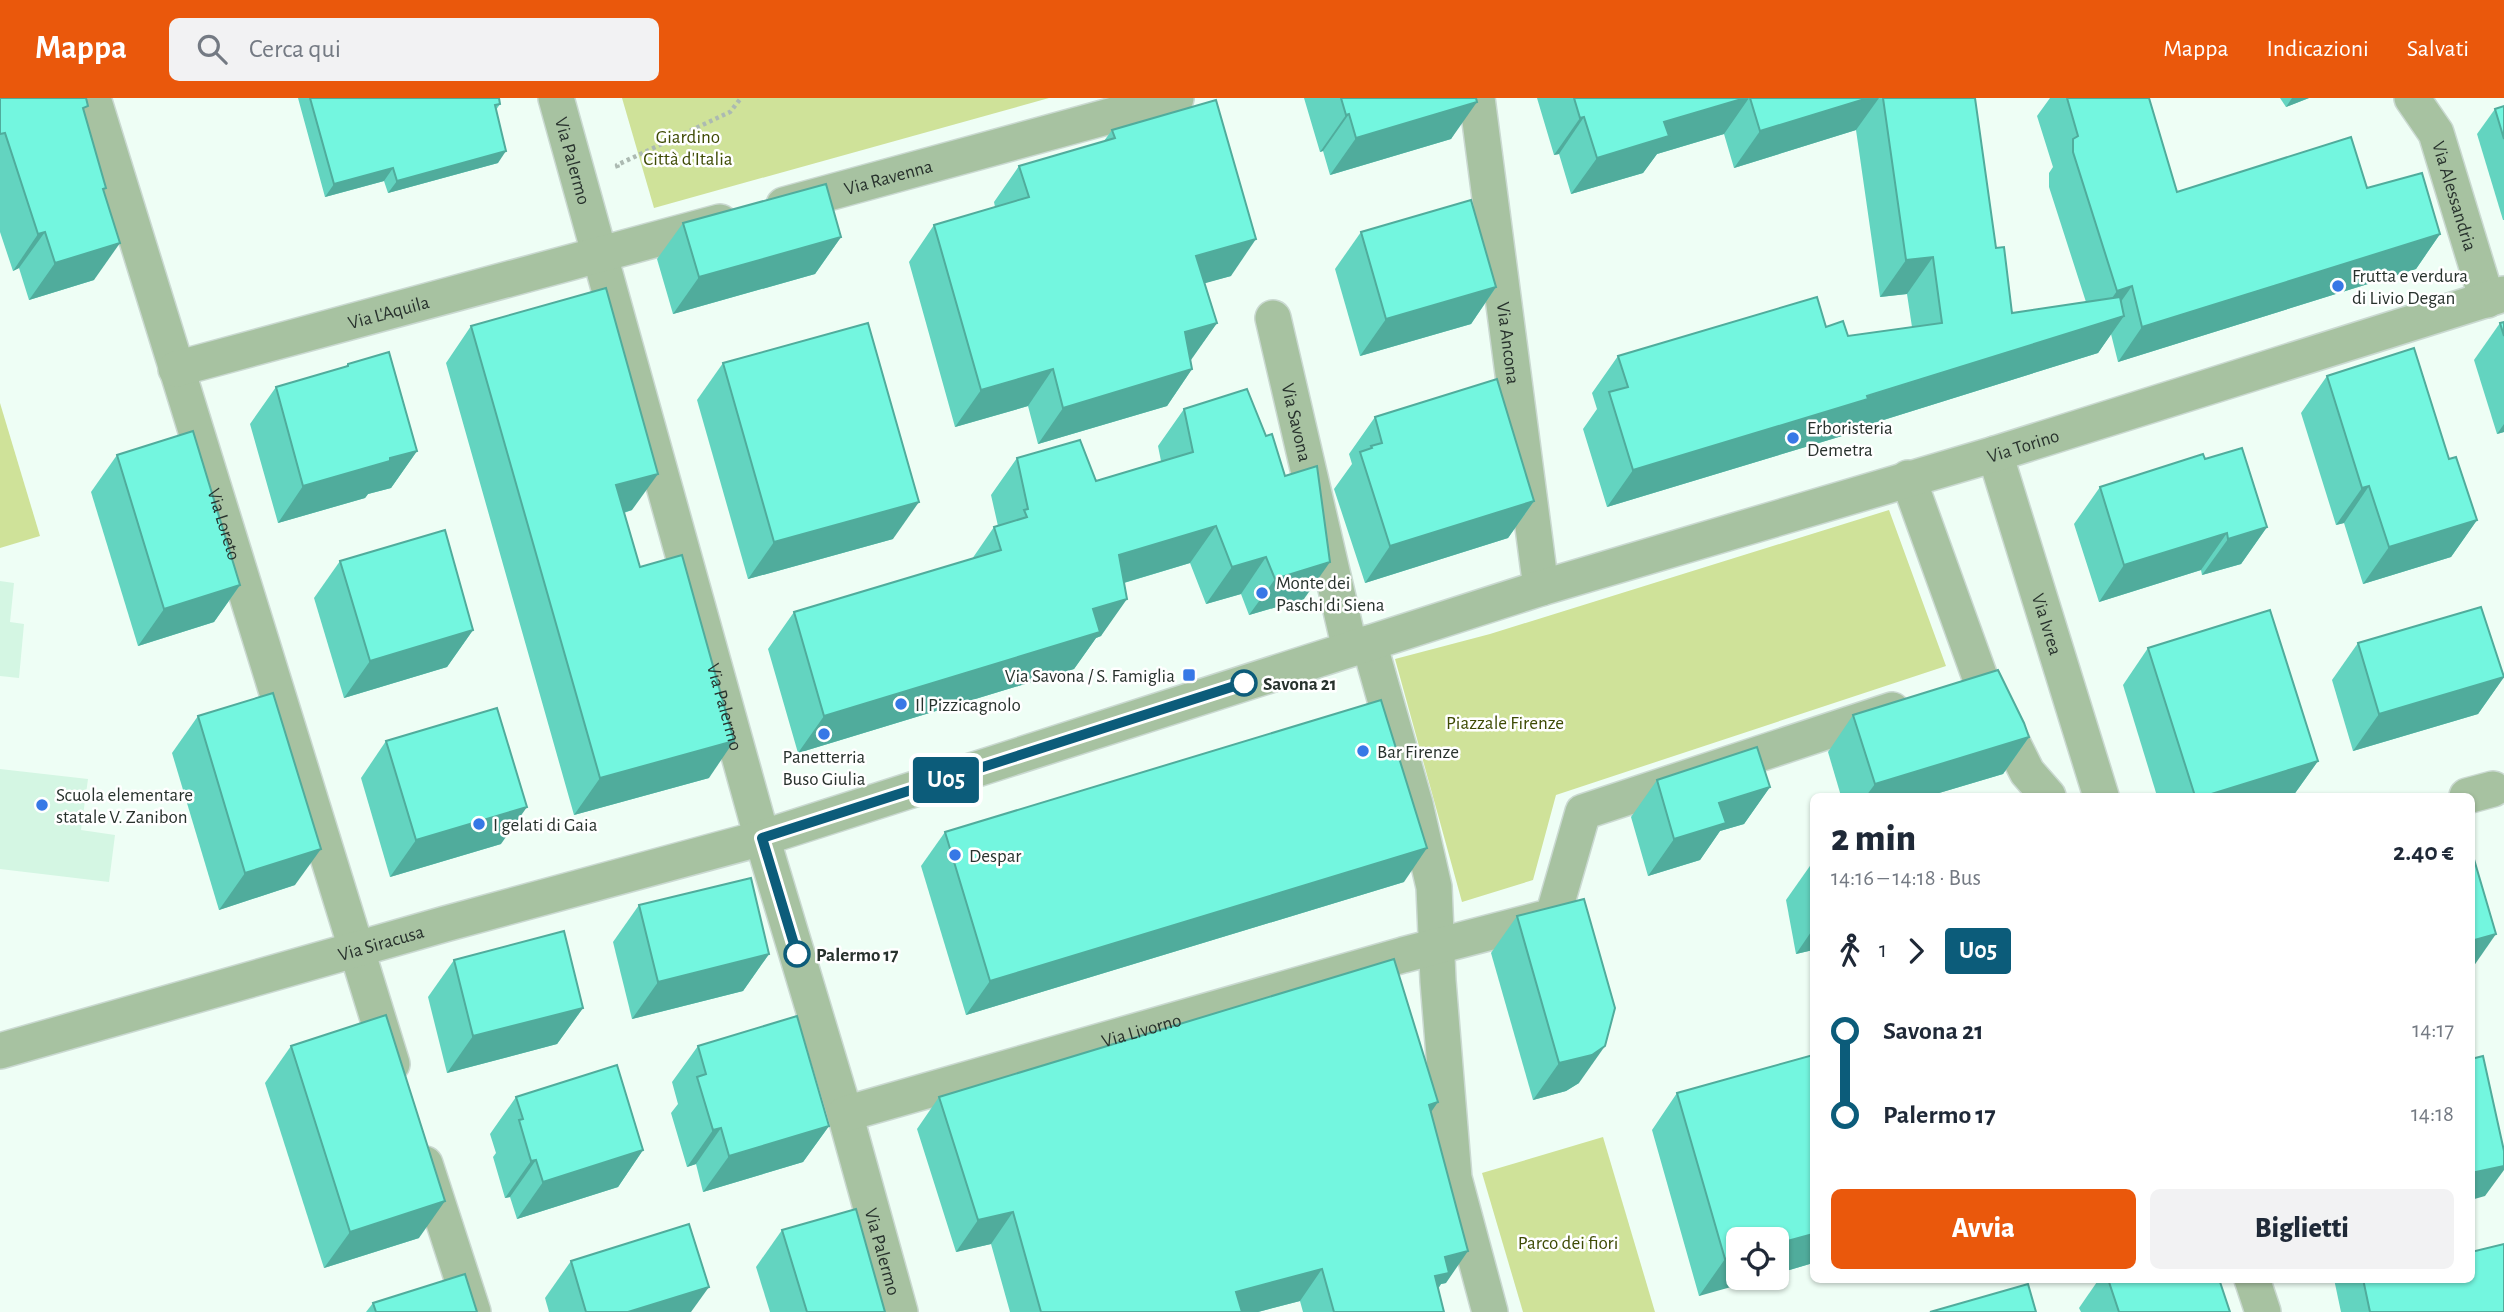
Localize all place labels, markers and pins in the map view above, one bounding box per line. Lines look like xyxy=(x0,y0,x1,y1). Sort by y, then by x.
place label: Frutta e verdura di Livio Degan xyxy=(2352,267,2468,308)
marker: Frutta e verdura di Livio Degan xyxy=(2330,278,2346,294)
place label: Erboristeria Demetra xyxy=(1807,419,1893,460)
marker: Erboristeria Demetra xyxy=(1785,430,1801,446)
place label: Monte dei Paschi di Siena xyxy=(1276,574,1385,615)
marker: Monte dei Paschi di Siena xyxy=(1254,585,1270,601)
place label: Via Savona / S. Famiglia xyxy=(1005,667,1175,686)
marker: Via Savona / S. Famiglia xyxy=(1181,667,1197,683)
marker: Savona 21 xyxy=(1231,670,1257,696)
place label: Savona 21 xyxy=(1263,675,1337,694)
marker: Il Pizzicagnolo xyxy=(893,696,909,712)
place label: Il Pizzicagnolo xyxy=(915,696,1021,715)
marker: Panetterria Buso Giulia xyxy=(816,726,832,742)
marker: Bar Firenze xyxy=(1355,743,1371,759)
place label: Bar Firenze xyxy=(1377,743,1459,762)
place label: Panetterria Buso Giulia xyxy=(782,748,866,789)
place label: Scuola elementare statale V. Zanibon xyxy=(56,786,193,827)
marker: Scuola elementare statale V. Zanibon xyxy=(34,797,50,813)
marker: I gelati di Gaia xyxy=(471,816,487,832)
place label: I gelati di Gaia xyxy=(493,816,598,835)
marker: Despar xyxy=(947,847,963,863)
place label: Despar xyxy=(969,847,1021,866)
marker: Palermo 17 xyxy=(784,941,810,967)
place label: Palermo 17 xyxy=(816,946,898,965)

